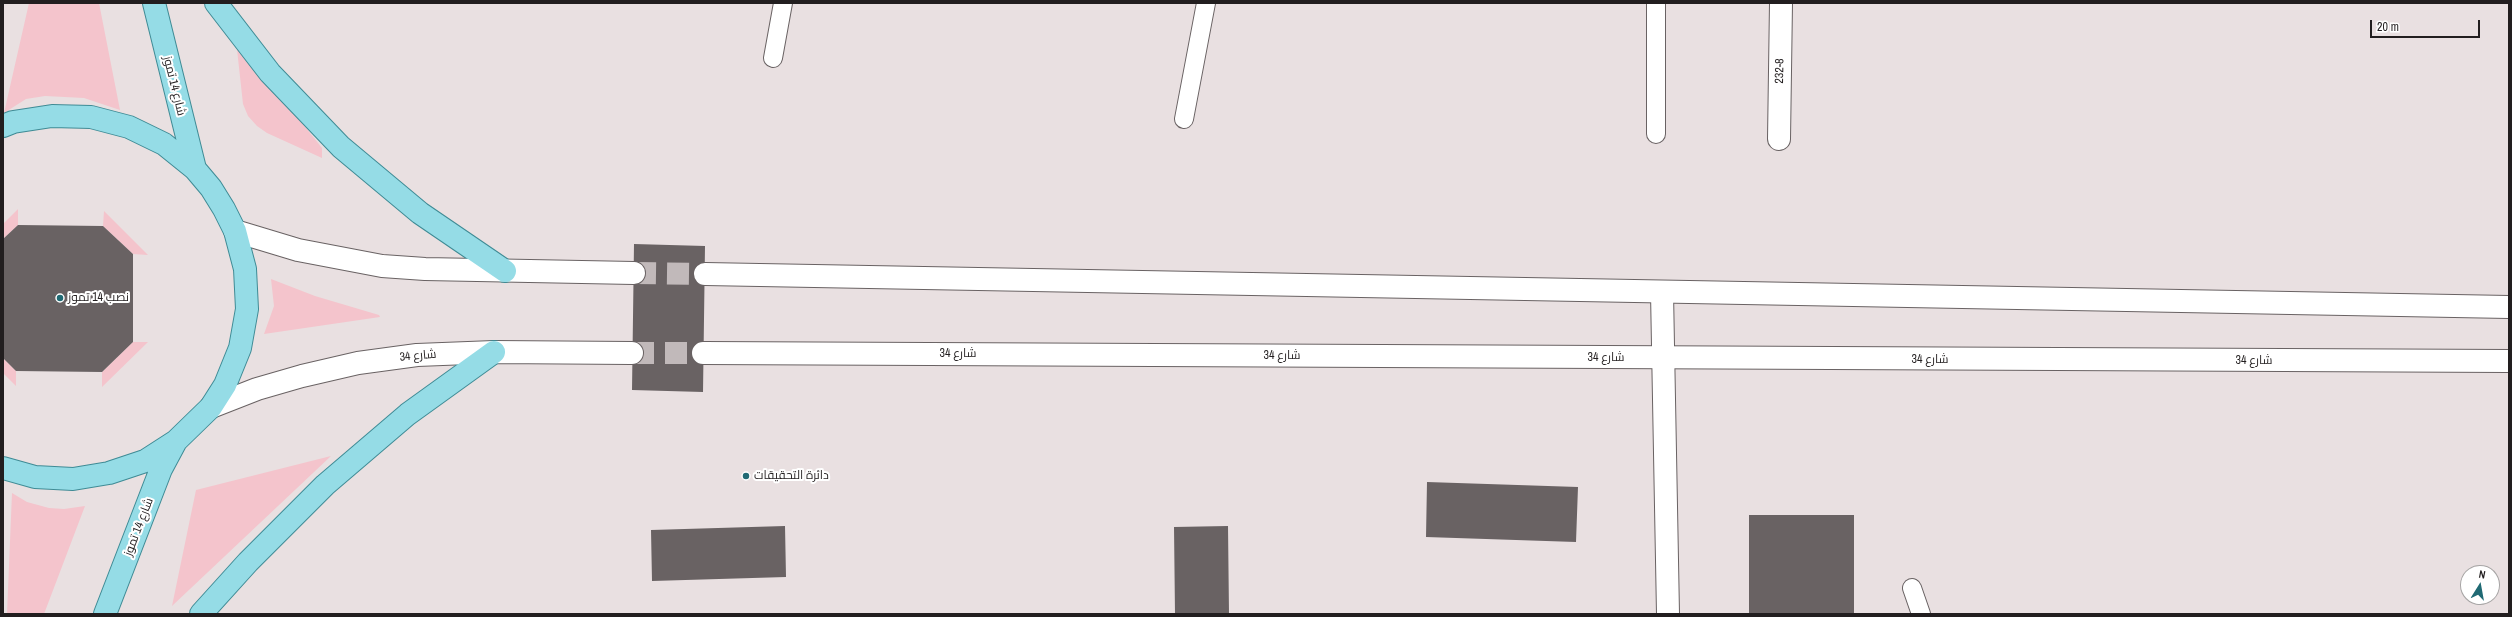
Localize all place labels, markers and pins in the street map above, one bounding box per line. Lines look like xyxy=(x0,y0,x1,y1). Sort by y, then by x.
place label: نصب 14 تموز xyxy=(68,291,129,305)
marker: نصب 14 تموز xyxy=(55,293,65,303)
place label: دائرة التحقيقات xyxy=(754,469,829,483)
marker: دائرة التحقيقات xyxy=(741,471,751,481)

